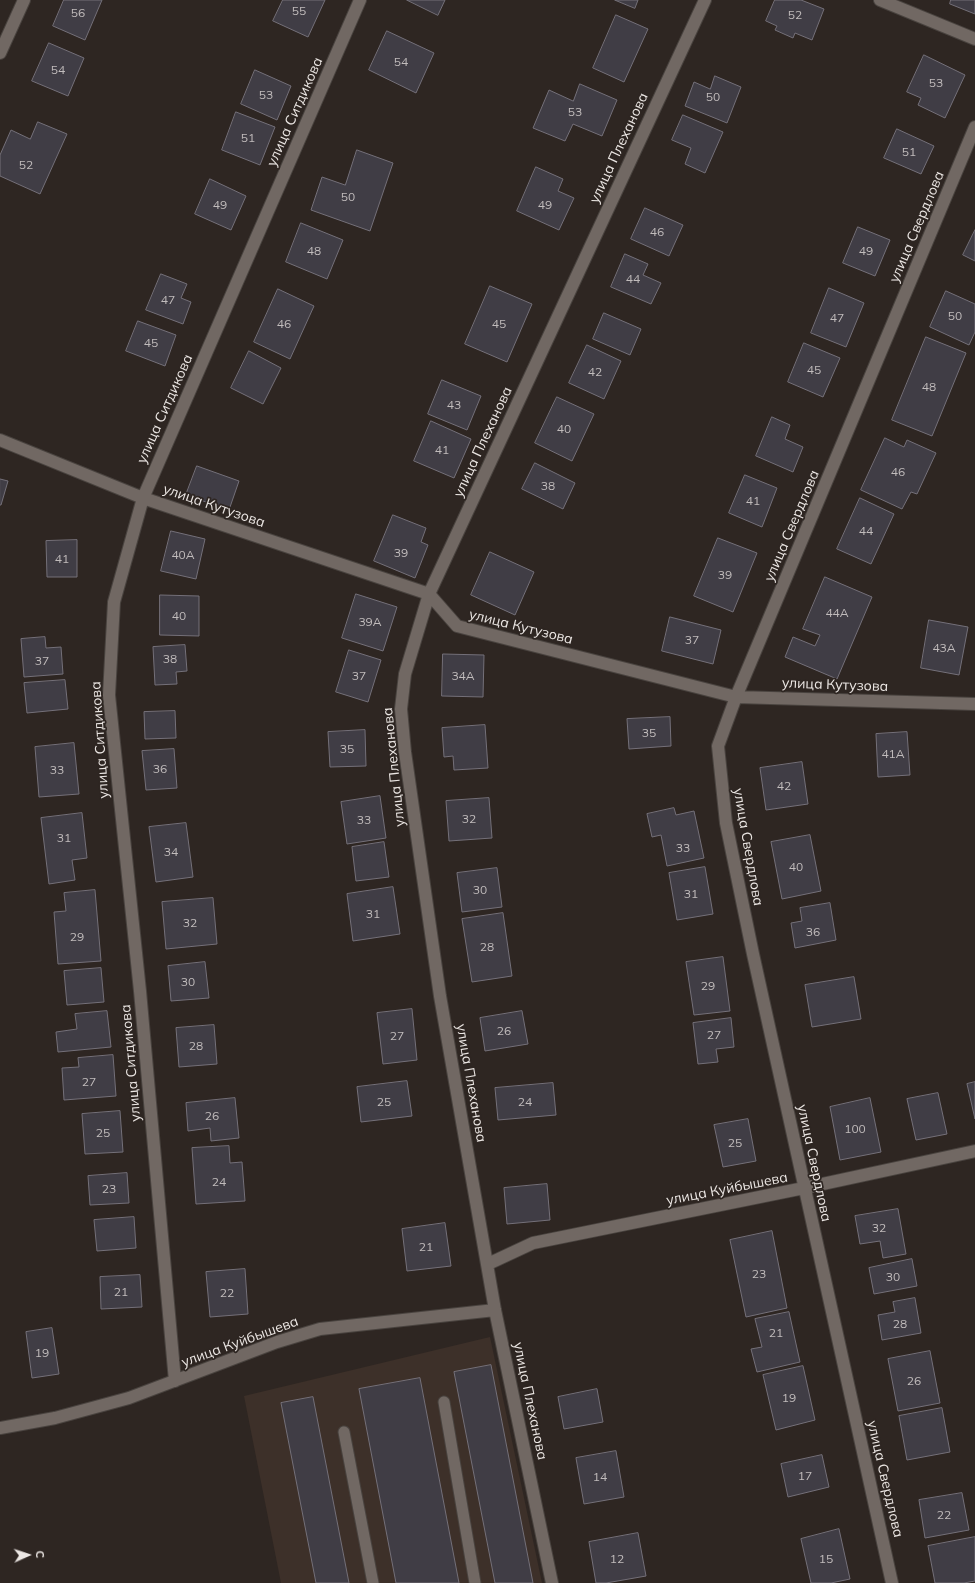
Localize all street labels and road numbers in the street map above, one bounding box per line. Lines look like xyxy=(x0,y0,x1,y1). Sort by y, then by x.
street label: улица Ситдикова xyxy=(263,55,327,169)
street label: улица Плеханова xyxy=(586,90,652,206)
street label: улица Свердлова xyxy=(886,169,948,285)
street label: улица Ситдикова xyxy=(133,352,197,466)
street label: улица Плеханова xyxy=(450,384,516,500)
street label: улица Свердлова xyxy=(761,468,823,584)
street label: улица Кутузова xyxy=(161,481,267,531)
street label: улица Кутузова xyxy=(467,606,575,648)
street label: улица Кутузова xyxy=(782,675,888,695)
street label: улица Ситдикова xyxy=(88,681,112,799)
street label: улица Плеханова xyxy=(379,706,409,828)
street label: улица Свердлова xyxy=(729,787,767,907)
street label: улица Ситдикова xyxy=(118,1004,144,1122)
street label: улица Плеханова xyxy=(452,1022,490,1144)
street label: улица Свердлова xyxy=(793,1103,835,1223)
street label: улица Куйбышева xyxy=(665,1169,789,1209)
street label: улица Куйбышева xyxy=(179,1313,301,1371)
street label: улица Плеханова xyxy=(509,1341,551,1461)
street label: улица Свердлова xyxy=(863,1419,907,1539)

